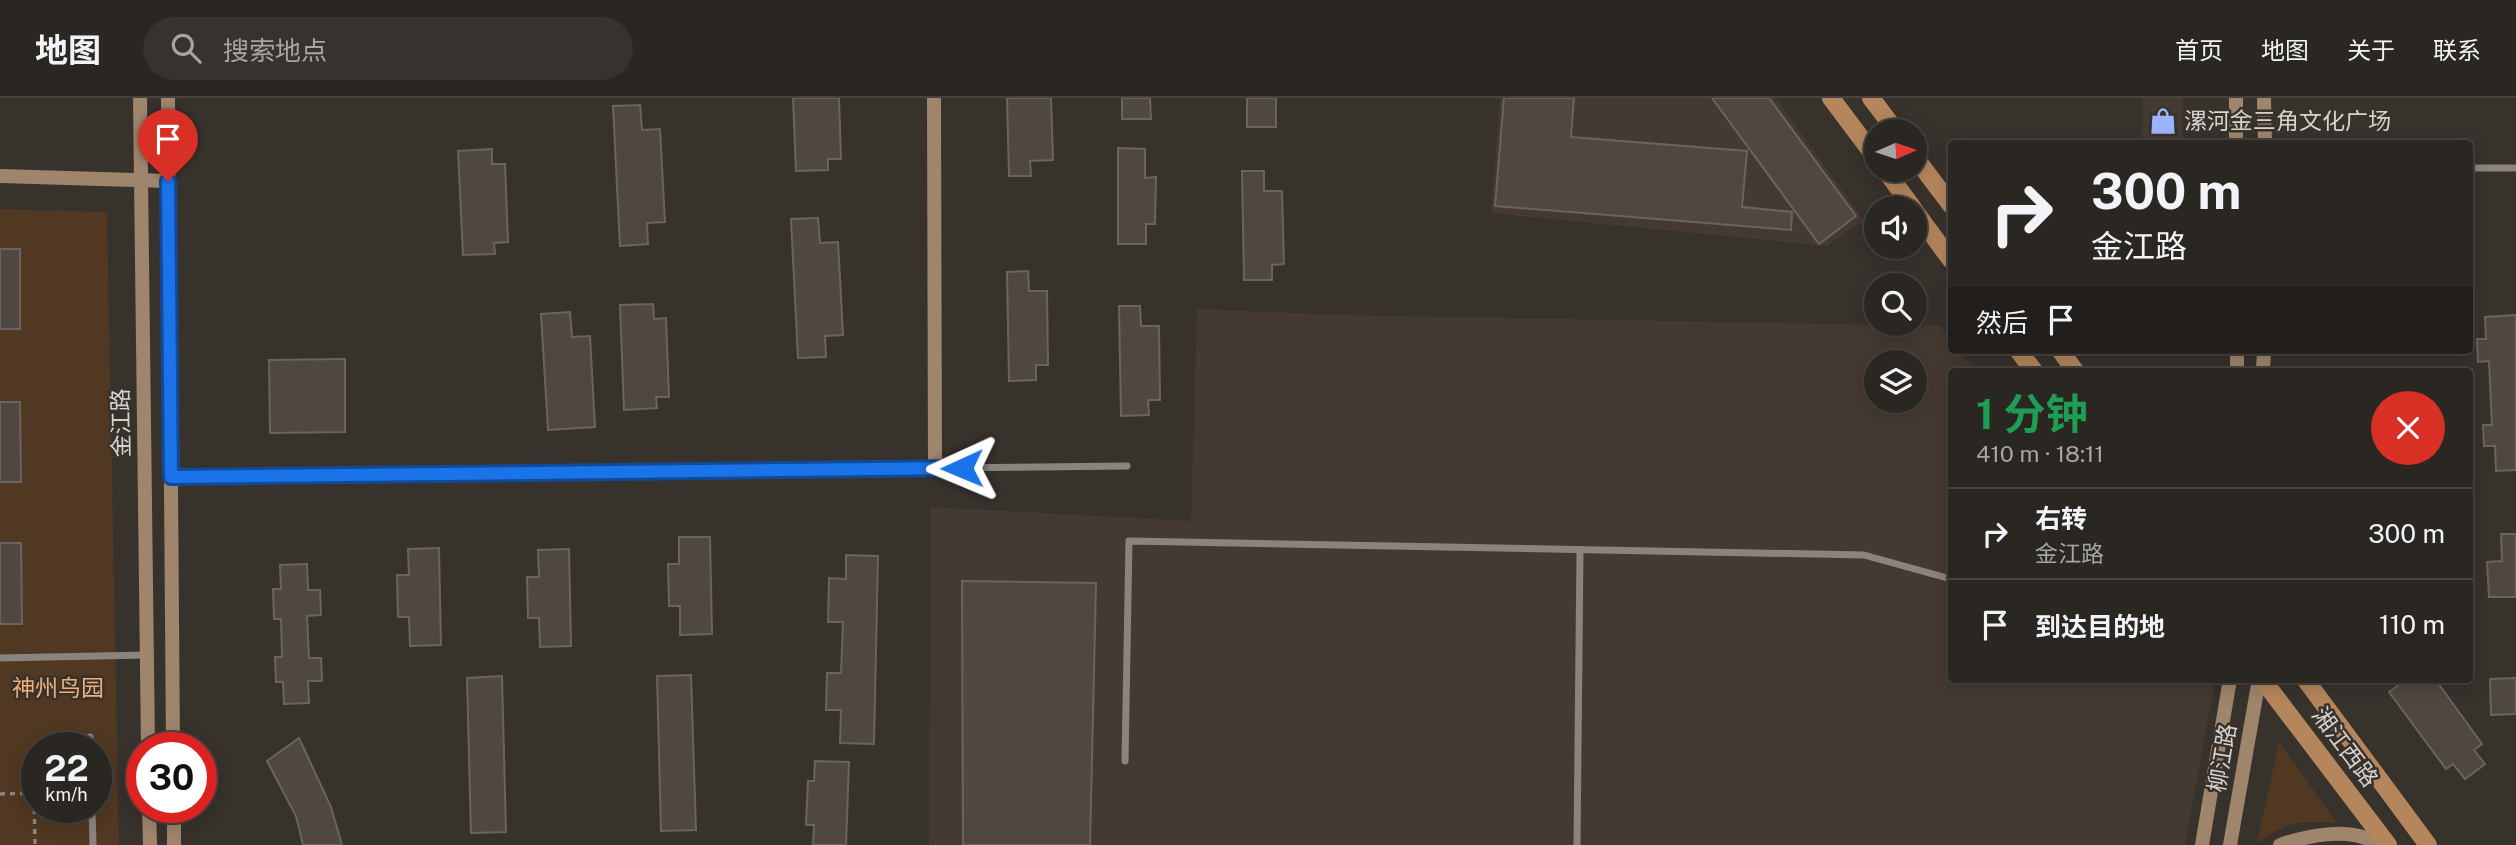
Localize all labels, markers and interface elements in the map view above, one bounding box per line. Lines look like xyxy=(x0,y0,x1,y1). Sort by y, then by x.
search box xyxy=(143,17,633,80)
icon: search xyxy=(167,29,205,67)
text: 地图 xyxy=(35,31,101,69)
text: 搜索地点 xyxy=(223,35,327,66)
text: 首页 xyxy=(2175,36,2223,64)
text: 地图 xyxy=(2261,36,2309,64)
text: 关于 xyxy=(2347,36,2395,64)
text: 联系 xyxy=(2433,36,2481,64)
shop icon: 漯河金三角文化广场 xyxy=(2148,106,2178,136)
place label: 漯河金三角文化广场 xyxy=(2184,107,2391,134)
pin xyxy=(138,109,198,181)
north arrow xyxy=(1864,119,1927,182)
map controls xyxy=(1864,119,1927,413)
icon: arrive xyxy=(149,120,187,158)
text: 300 m xyxy=(2091,162,2241,220)
icon: right xyxy=(1976,168,2067,259)
button: sound xyxy=(1864,196,1927,259)
text: 金江路 xyxy=(2091,228,2187,265)
button: search xyxy=(1864,273,1927,336)
icon: arrive xyxy=(2042,301,2080,339)
text: 然后 xyxy=(1976,307,2028,338)
button: layers xyxy=(1864,350,1927,413)
street label: 金江路 xyxy=(106,388,135,458)
text: 1 分钟 xyxy=(1976,389,2087,438)
button: close xyxy=(2371,391,2445,465)
position arrow xyxy=(925,431,999,505)
text: 410 m · 18:11 xyxy=(1976,440,2104,467)
text: 右转 xyxy=(2035,503,2087,534)
icon: right xyxy=(1976,515,2014,553)
text: 300 m xyxy=(2368,518,2445,549)
text: 金江路 xyxy=(2035,540,2104,567)
icon: arrive xyxy=(1976,606,2014,644)
text: 110 m xyxy=(2379,609,2445,640)
text: 到达目的地 xyxy=(2035,611,2165,642)
park label: 神州鸟园 xyxy=(12,674,104,701)
street label: 湘江西路 xyxy=(2307,702,2384,792)
street label: 柳江路 xyxy=(2202,722,2241,794)
speed limit sign: 30 xyxy=(126,732,217,823)
text: 22 xyxy=(44,748,89,789)
text: km/h xyxy=(45,784,88,805)

